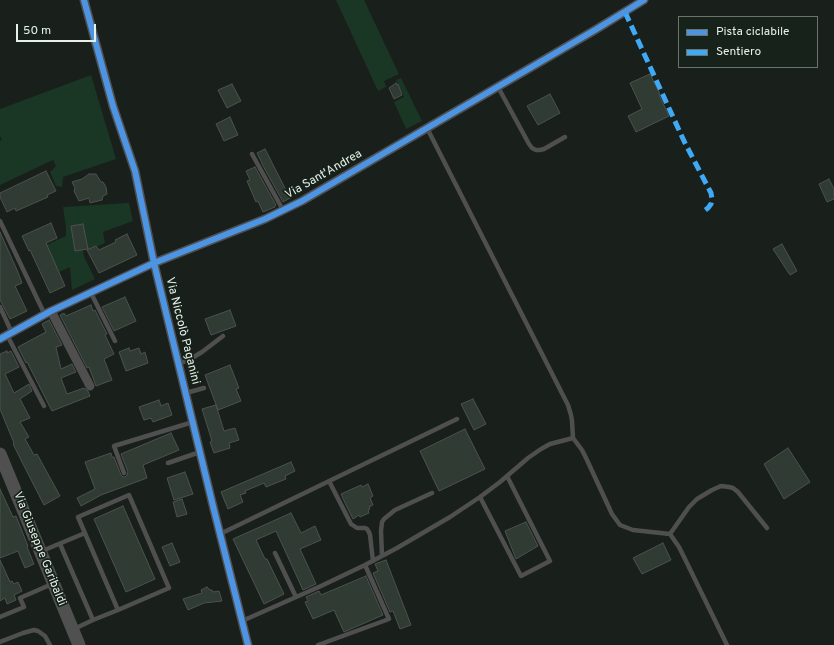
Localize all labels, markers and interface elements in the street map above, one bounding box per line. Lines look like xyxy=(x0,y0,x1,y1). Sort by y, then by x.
scale bar xyxy=(18,16,98,42)
legend xyxy=(678,16,818,68)
text: 50 m xyxy=(23,23,51,39)
text: Pista ciclabile xyxy=(716,24,790,40)
text: Sentiero xyxy=(716,44,761,60)
street label: Via Sant'Andrea xyxy=(283,147,365,203)
street label: Via Niccolò Paganini xyxy=(162,276,202,386)
street label: Via Giuseppe Garibaldi xyxy=(10,490,68,608)

